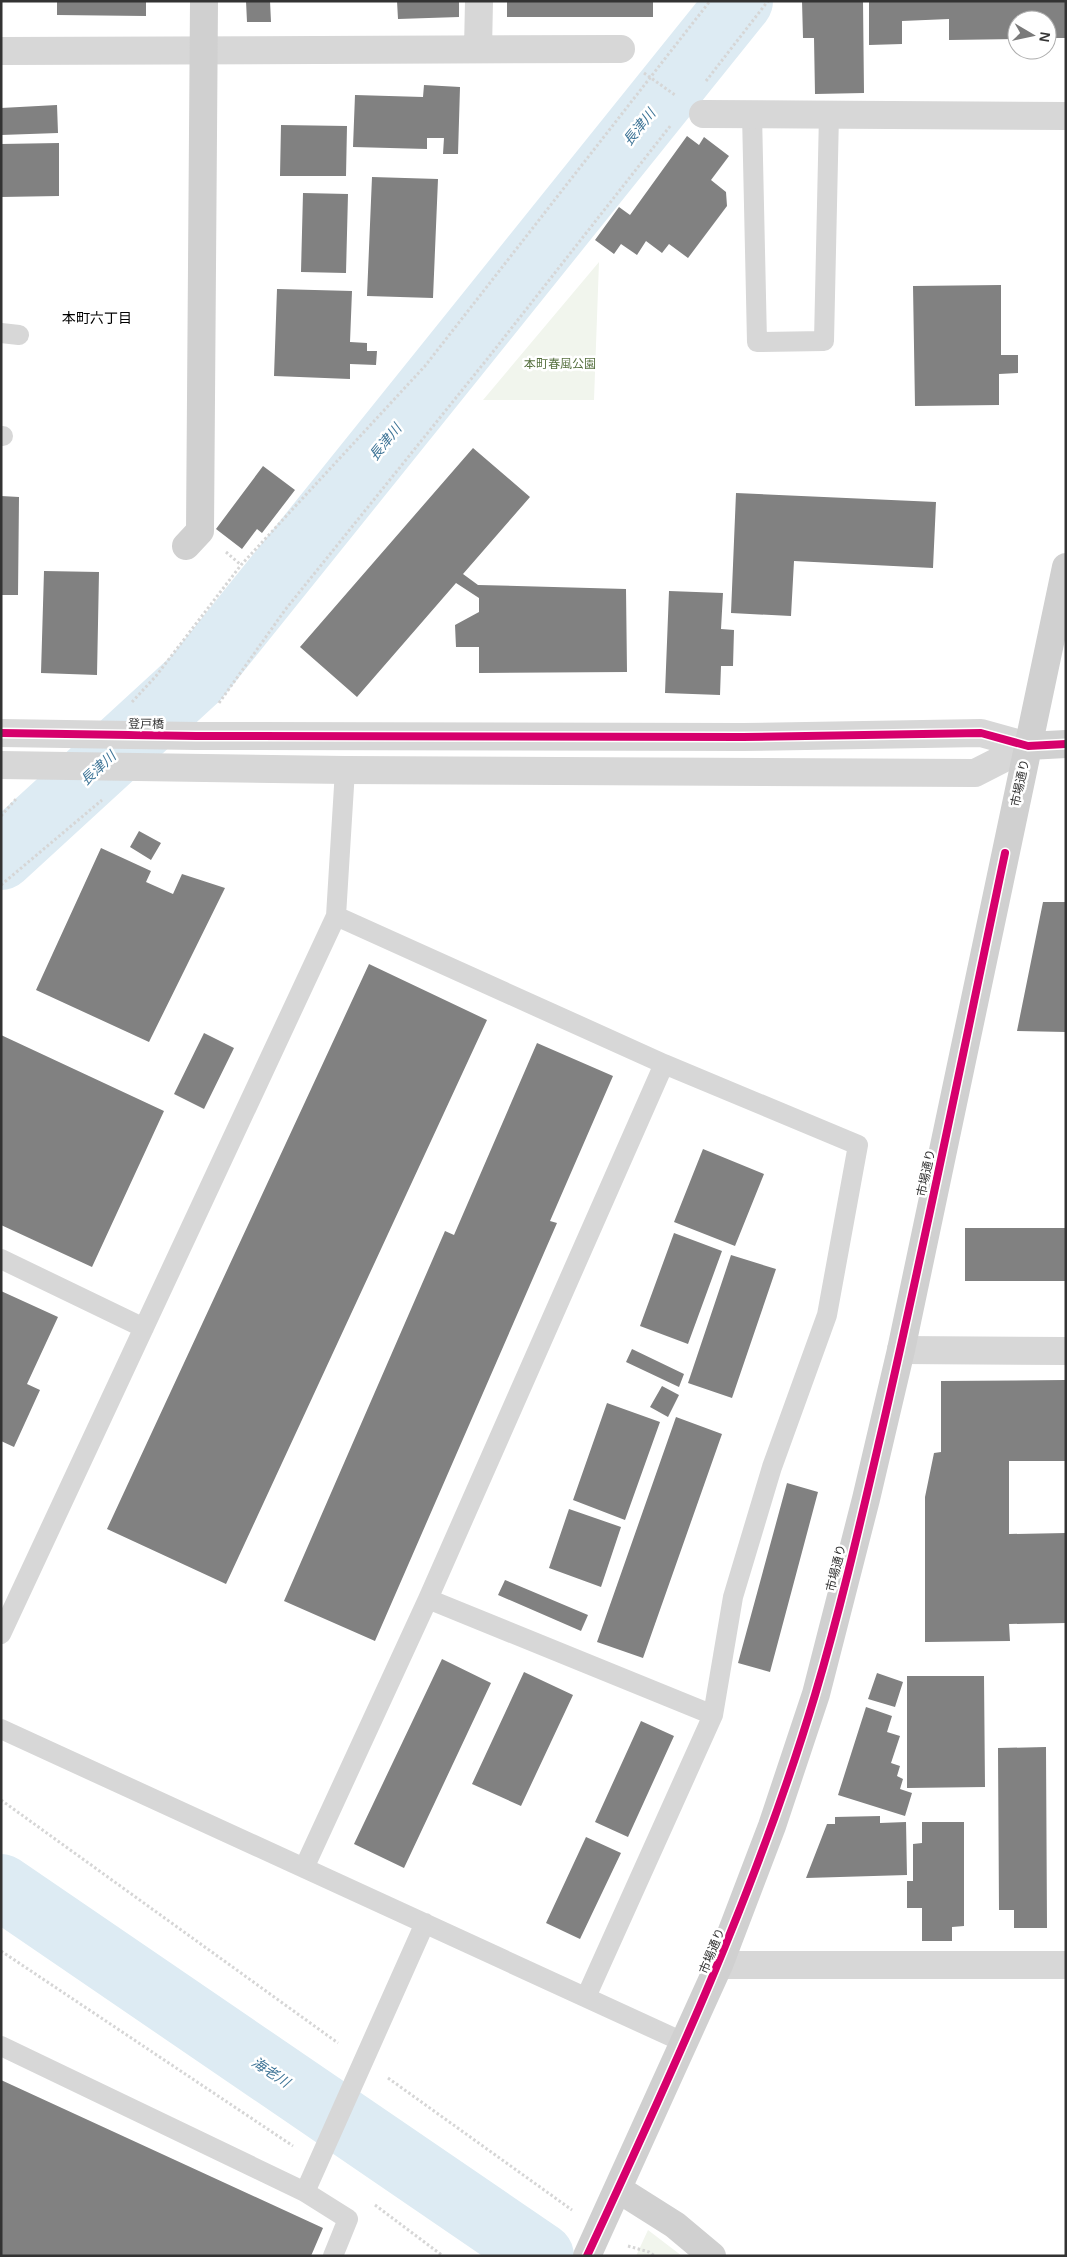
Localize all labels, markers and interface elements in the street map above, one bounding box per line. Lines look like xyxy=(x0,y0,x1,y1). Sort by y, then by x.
north arrow xyxy=(1007,10,1057,60)
text: N xyxy=(1036,31,1054,43)
water label: 長津川 xyxy=(620,104,660,148)
district label: 本町六丁目 xyxy=(62,310,132,326)
park label: 本町春風公園 xyxy=(524,357,596,371)
water label: 長津川 xyxy=(366,419,406,463)
street label: 登戸橋 xyxy=(128,717,164,731)
water label: 長津川 xyxy=(77,746,120,788)
street label: 市場通り xyxy=(1008,758,1032,808)
street label: 市場通り xyxy=(914,1148,938,1198)
street label: 市場通り xyxy=(823,1543,849,1593)
street label: 市場通り xyxy=(697,1926,727,1976)
water label: 海老川 xyxy=(249,2054,295,2091)

